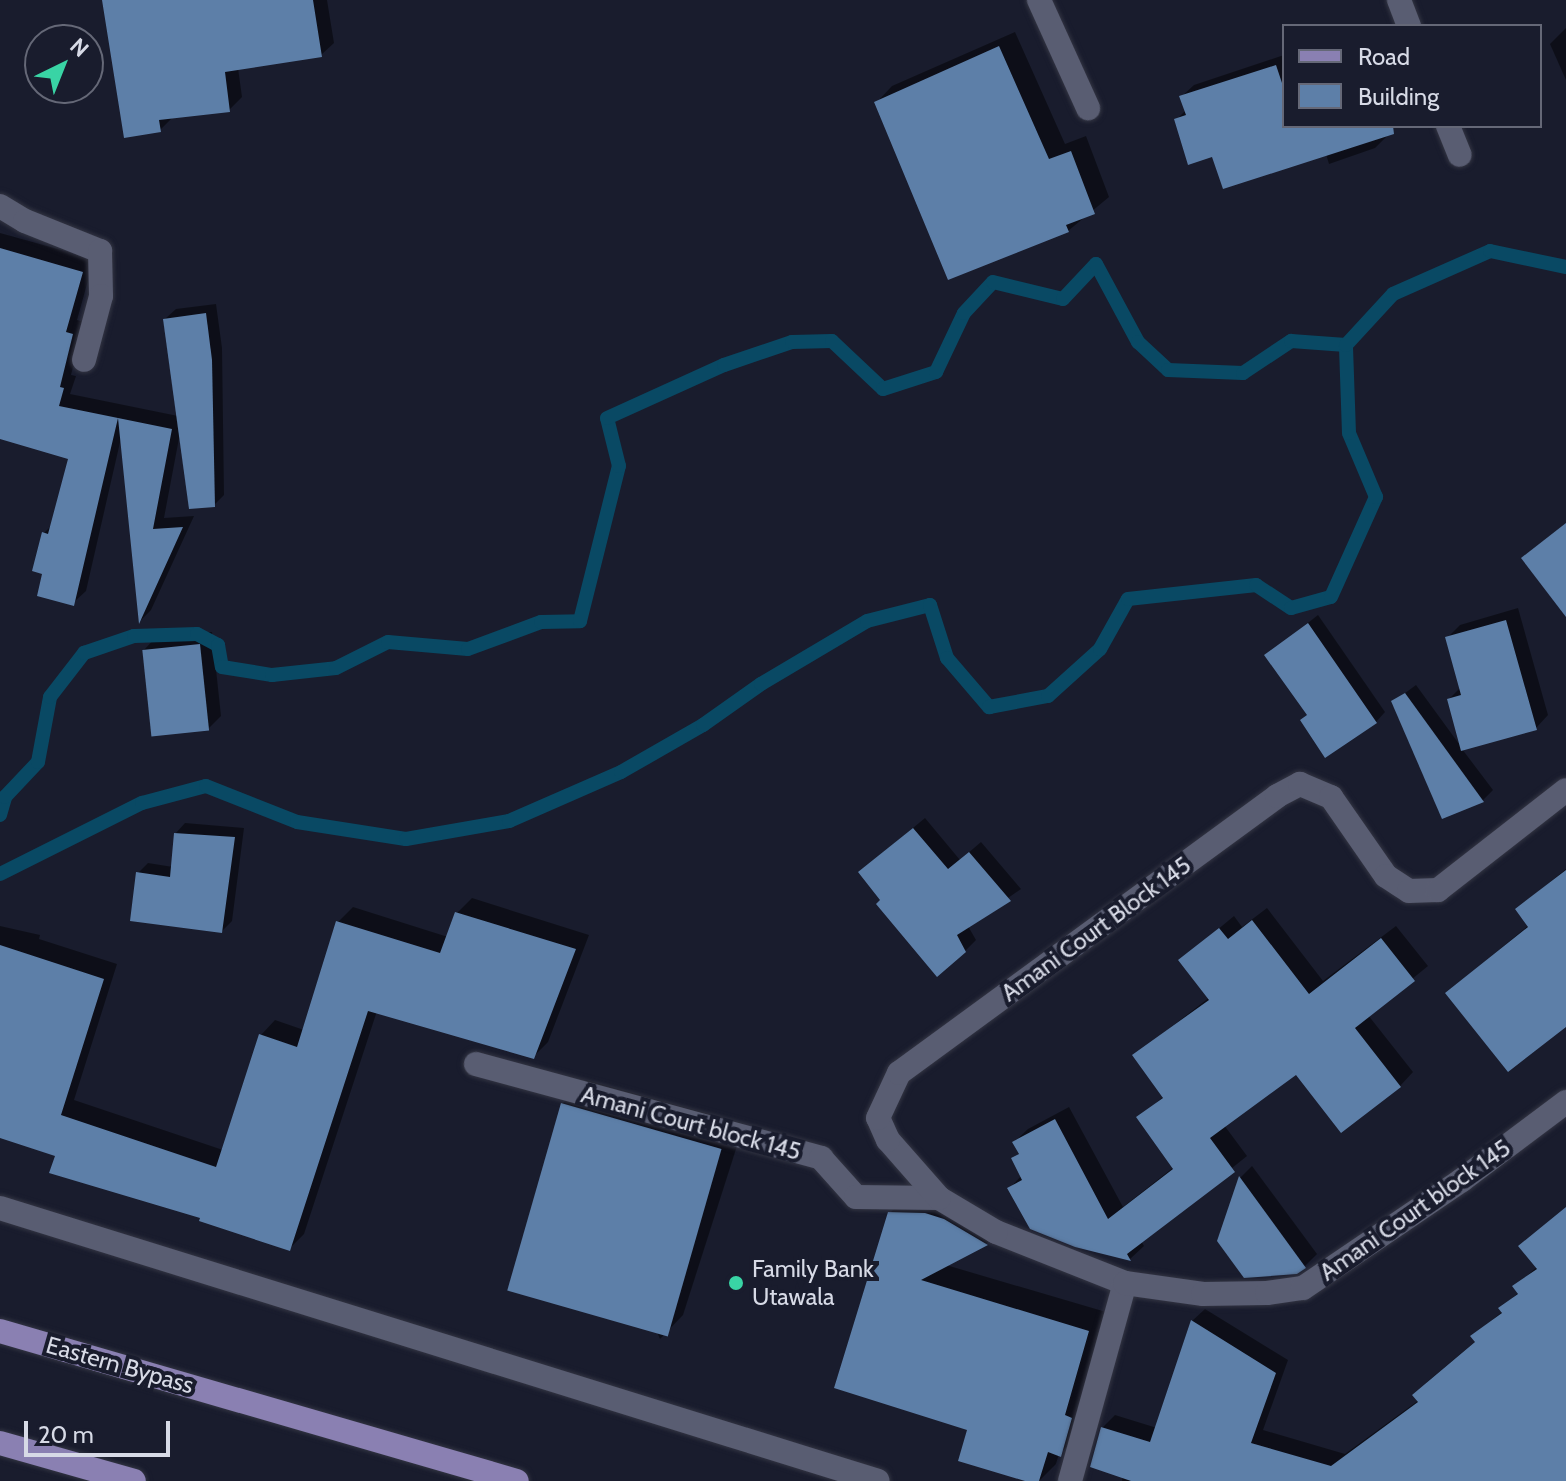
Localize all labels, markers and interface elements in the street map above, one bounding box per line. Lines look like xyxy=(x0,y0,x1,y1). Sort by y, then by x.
north arrow xyxy=(24,24,104,104)
legend xyxy=(1282,24,1542,128)
text: N xyxy=(64,32,94,63)
text: Road xyxy=(1358,42,1410,71)
text: Building xyxy=(1358,82,1439,111)
street label: Amani Court Block 145 xyxy=(996,851,1196,1007)
street label: Amani Court block 145 xyxy=(578,1080,804,1166)
street label: Amani Court block 145 xyxy=(1314,1133,1516,1287)
place label: Family Bank Utawala xyxy=(752,1255,874,1311)
marker: Family Bank Utawala xyxy=(727,1274,745,1292)
street label: Eastern Bypass xyxy=(43,1330,197,1400)
scale bar xyxy=(28,1405,174,1455)
text: 20 m xyxy=(38,1420,94,1449)

